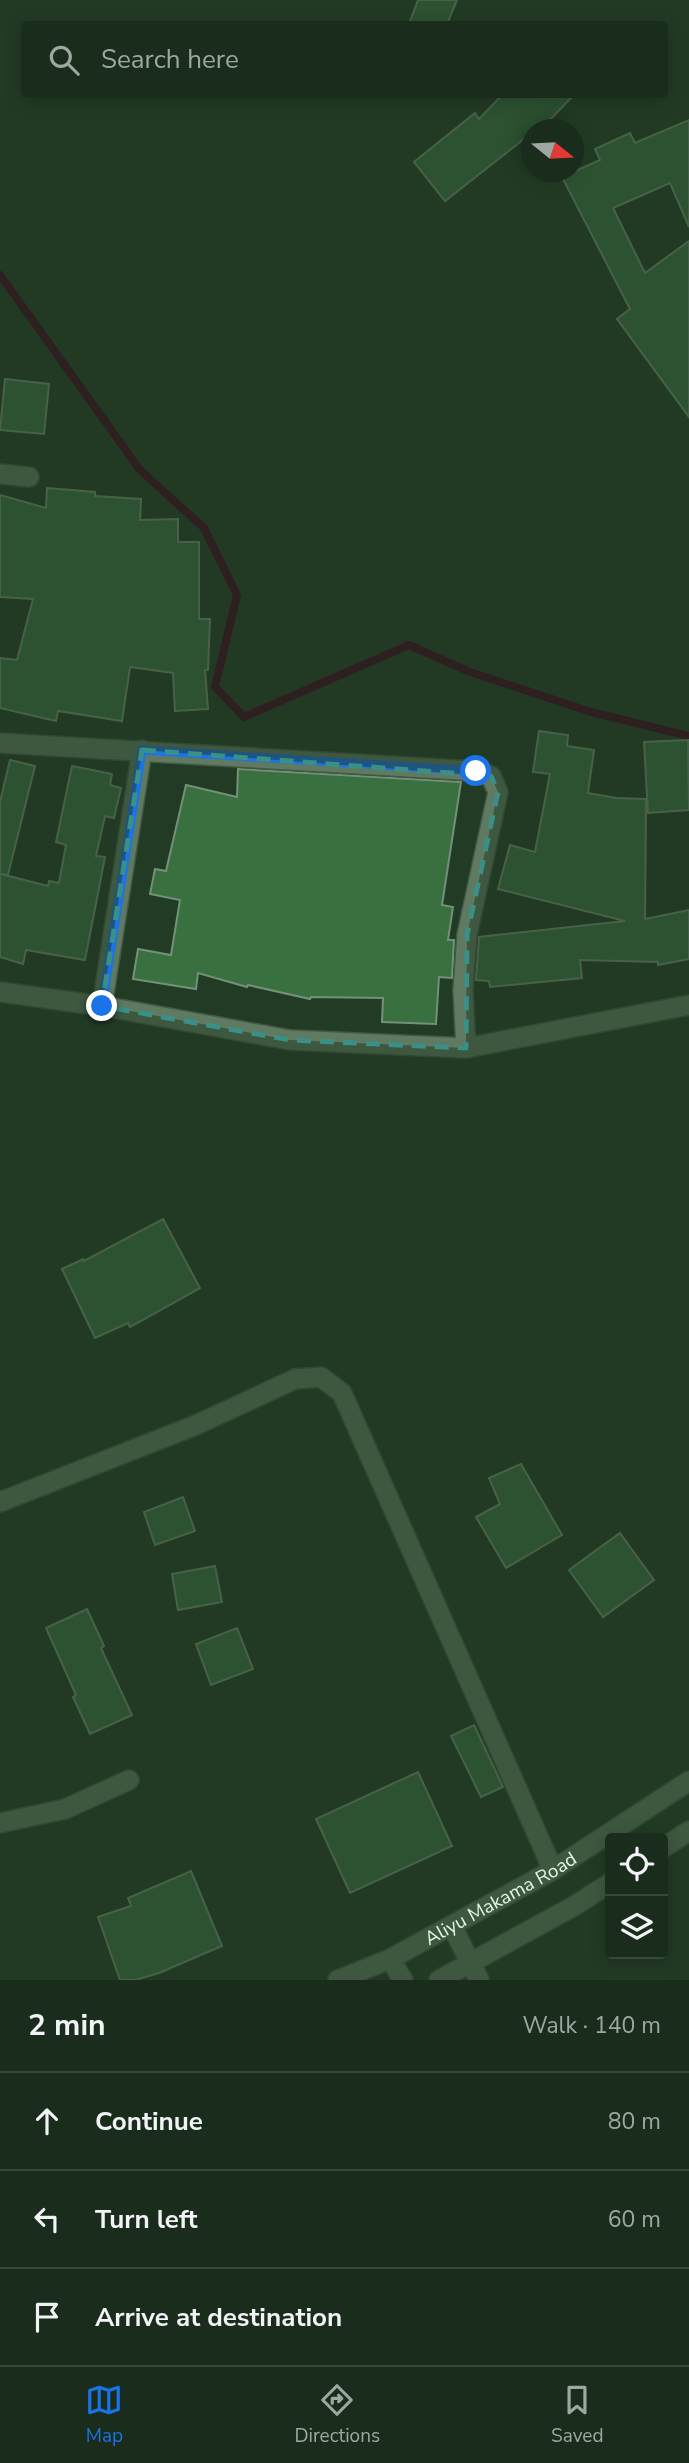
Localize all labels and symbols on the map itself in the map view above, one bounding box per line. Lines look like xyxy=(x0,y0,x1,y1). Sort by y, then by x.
north arrow xyxy=(521,119,584,182)
route start xyxy=(460,755,491,786)
route end xyxy=(86,990,117,1021)
street label: Aliyu Makama Road xyxy=(420,1846,582,1952)

